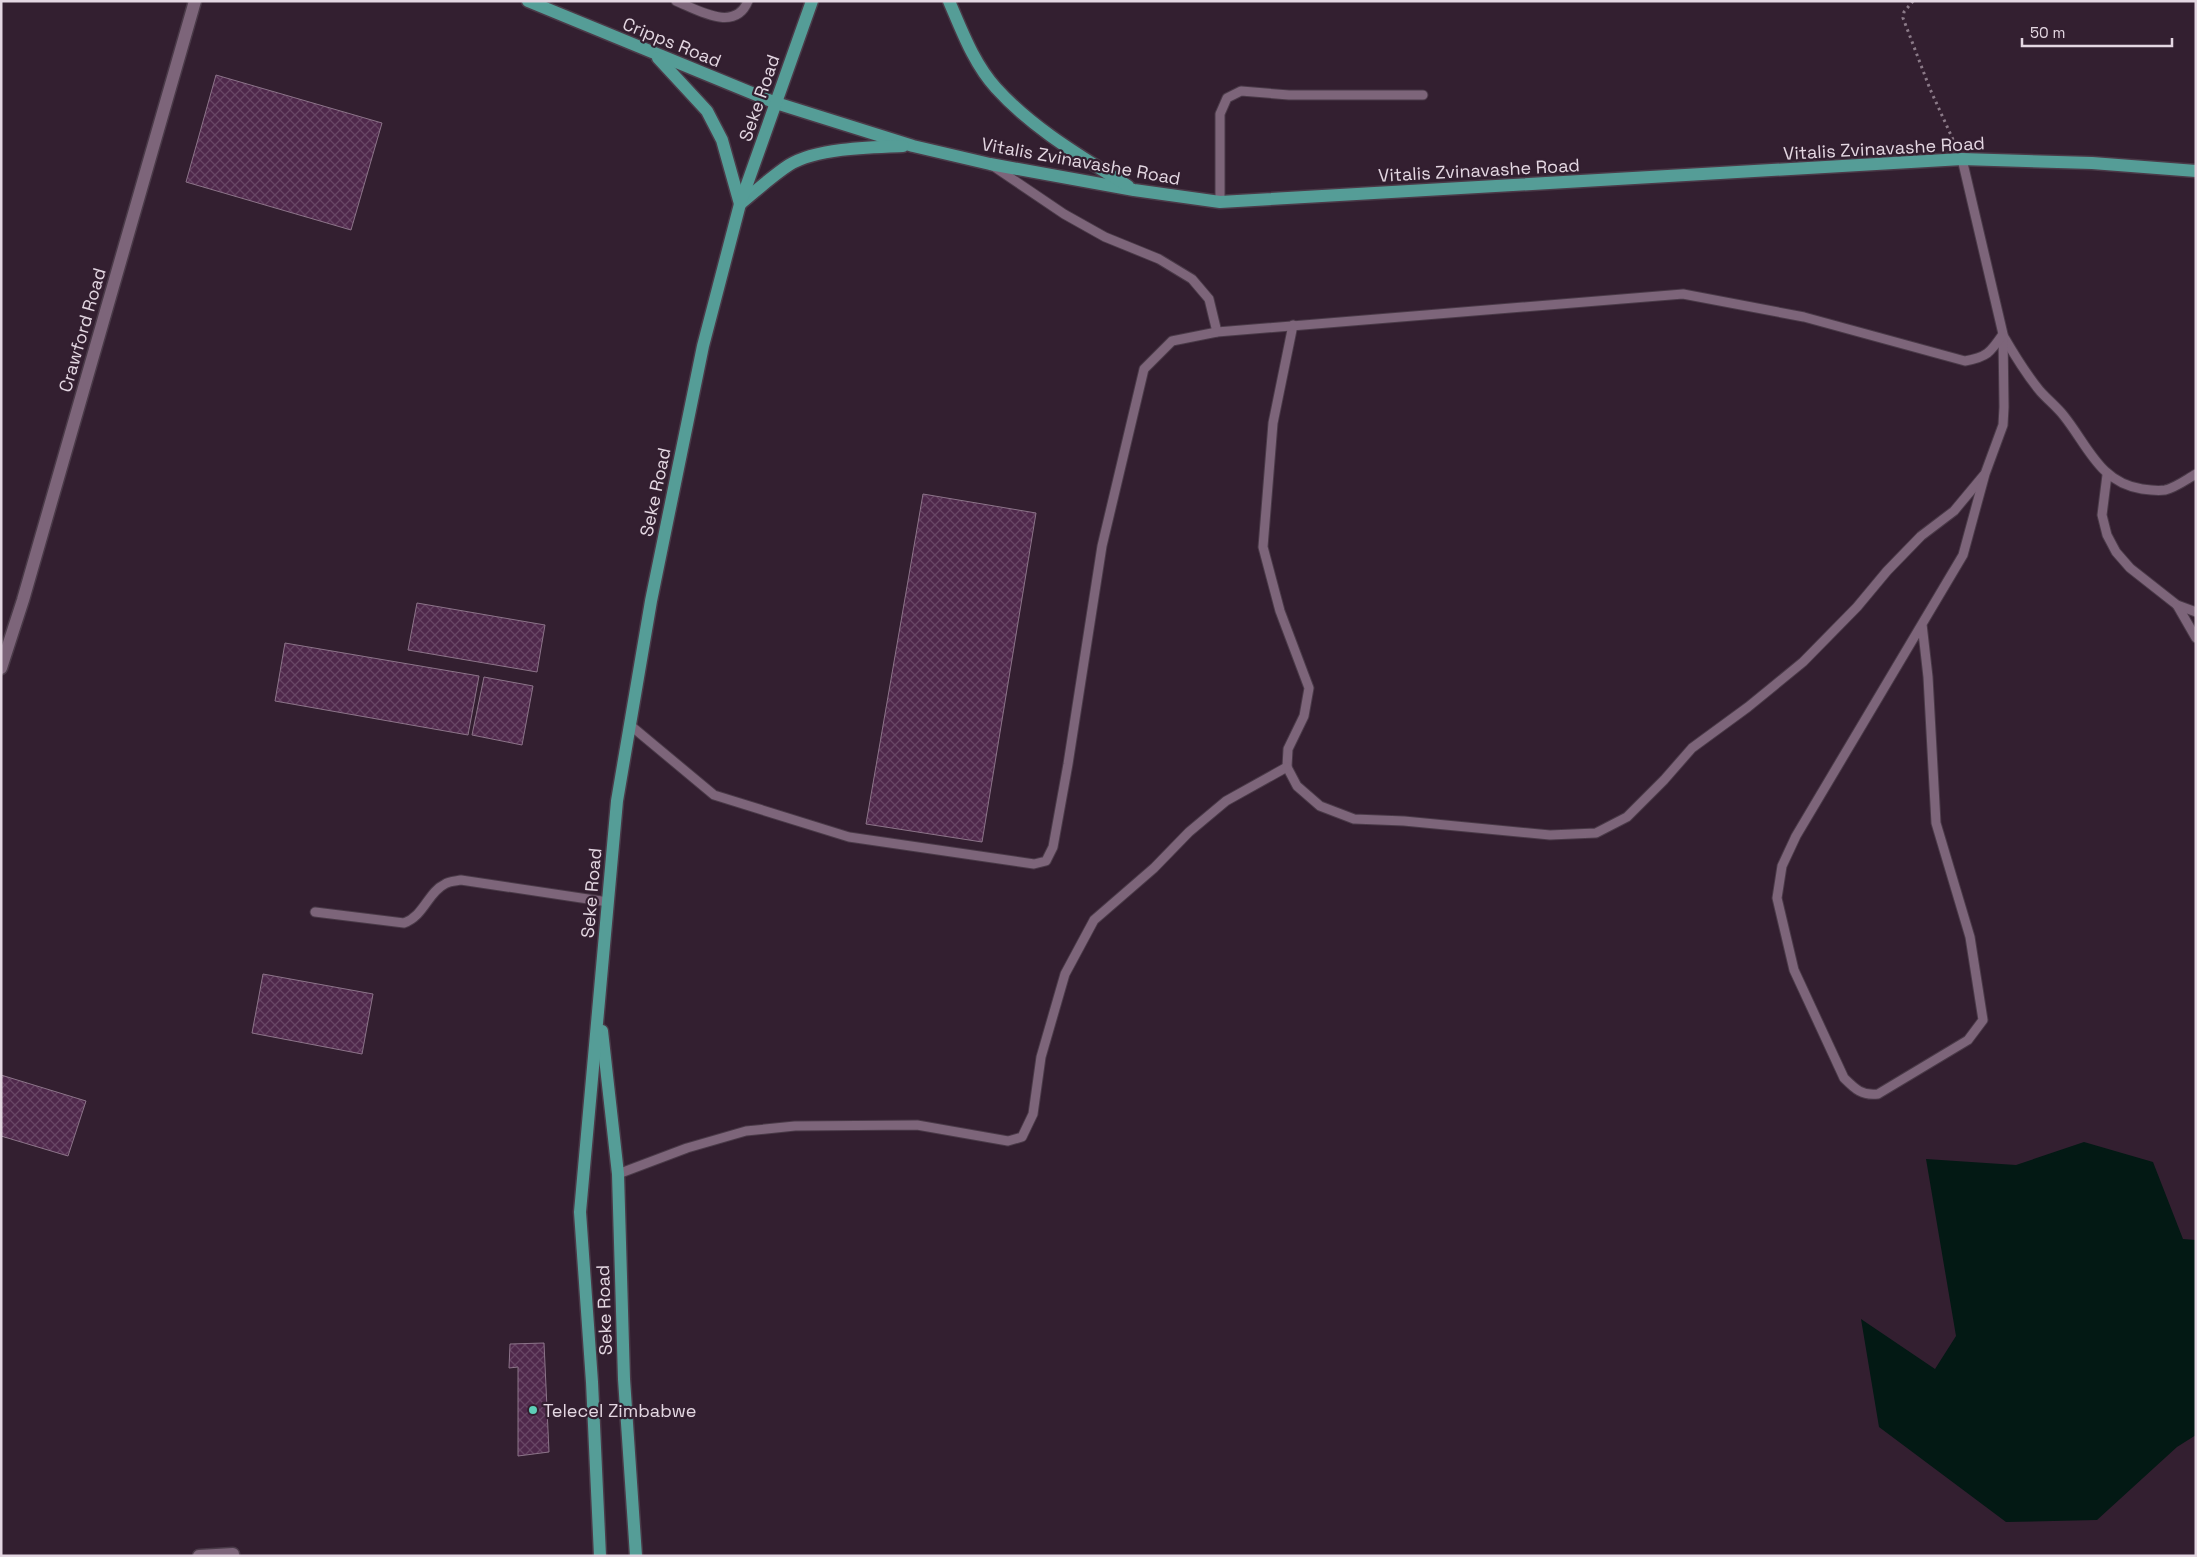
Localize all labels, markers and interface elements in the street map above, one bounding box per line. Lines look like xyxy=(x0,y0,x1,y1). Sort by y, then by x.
street label: Cripps Road xyxy=(619,12,725,72)
scale bar xyxy=(2022,15,2172,47)
text: 50 m xyxy=(2030,23,2065,42)
street label: Seke Road xyxy=(733,52,785,144)
street label: Vitalis Zvinavashe Road xyxy=(1783,131,1985,165)
street label: Vitalis Zvinavashe Road xyxy=(980,132,1182,190)
street label: Vitalis Zvinavashe Road xyxy=(1378,153,1580,187)
street label: Crawford Road xyxy=(53,265,111,395)
street label: Seke Road xyxy=(634,445,676,539)
street label: Seke Road xyxy=(576,847,606,939)
street label: Seke Road xyxy=(591,1264,617,1356)
place label: Telecel Zimbabwe xyxy=(543,1399,697,1422)
marker: Telecel Zimbabwe xyxy=(527,1404,539,1416)

